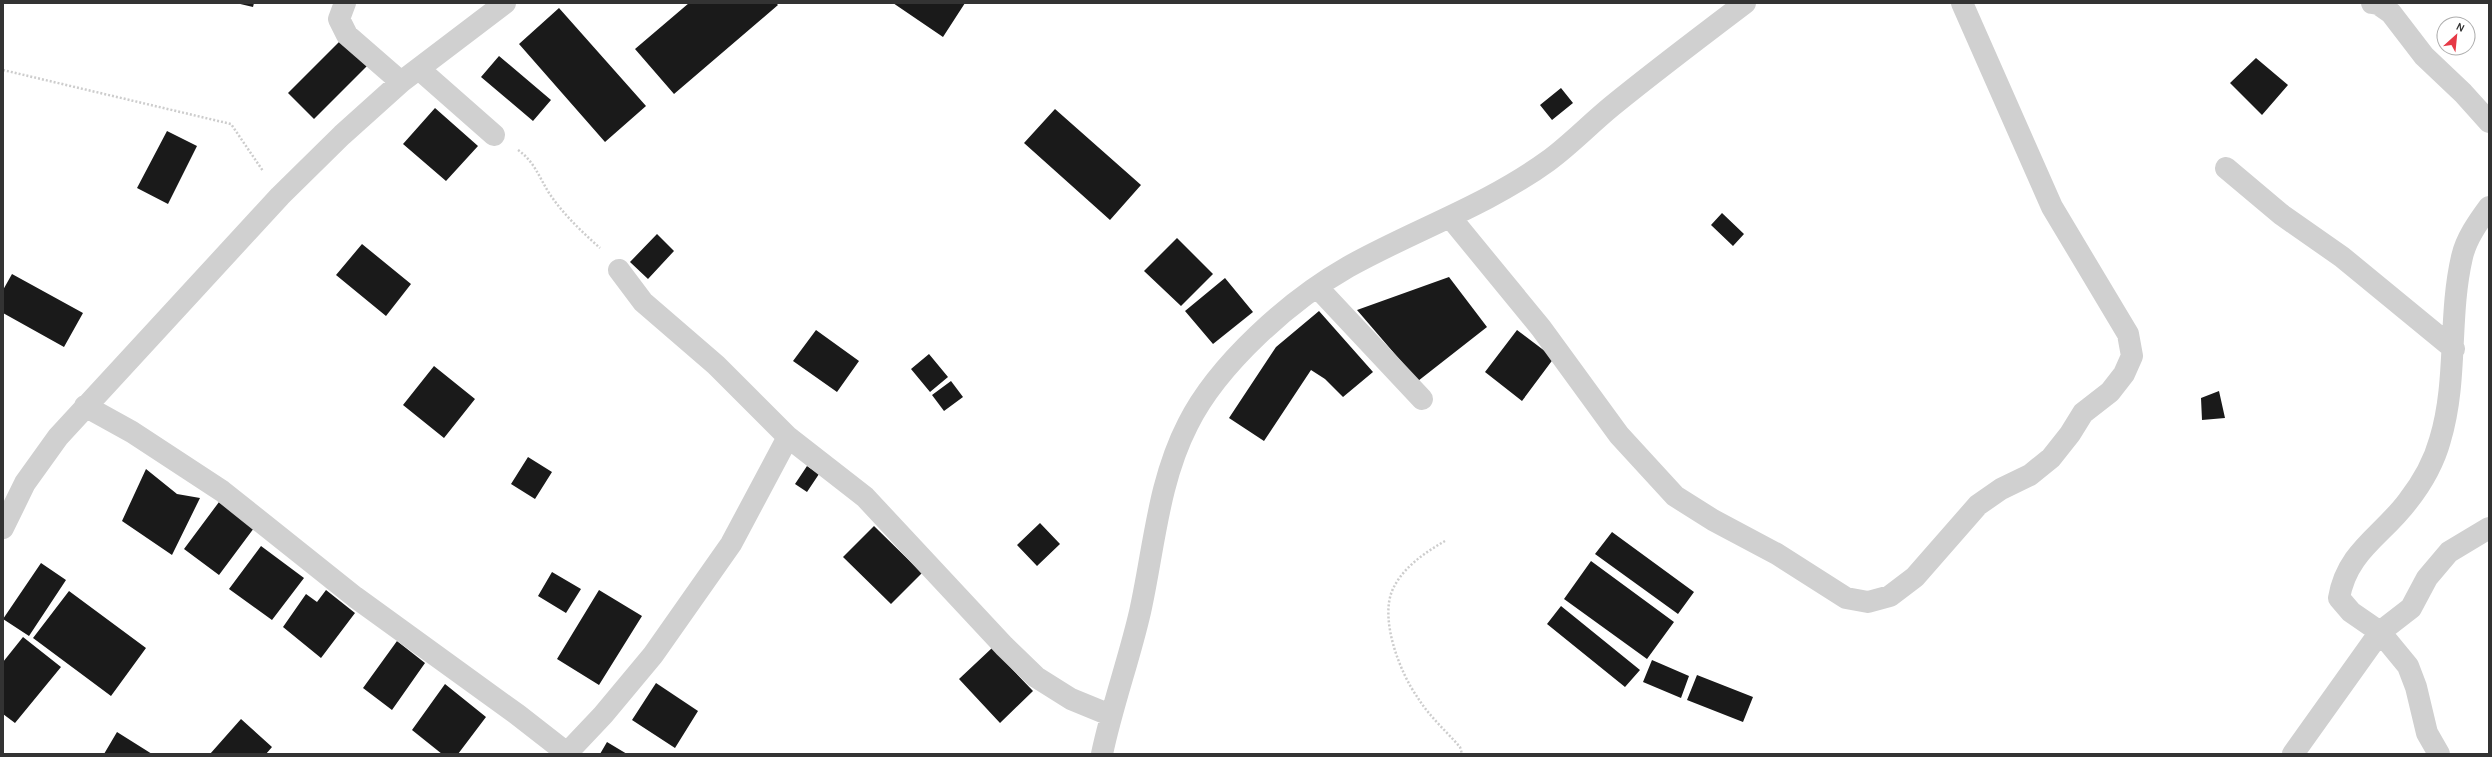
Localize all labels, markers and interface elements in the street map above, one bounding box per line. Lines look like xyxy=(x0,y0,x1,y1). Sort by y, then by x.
north arrow xyxy=(2436,16,2476,56)
text: N xyxy=(2454,20,2467,35)

